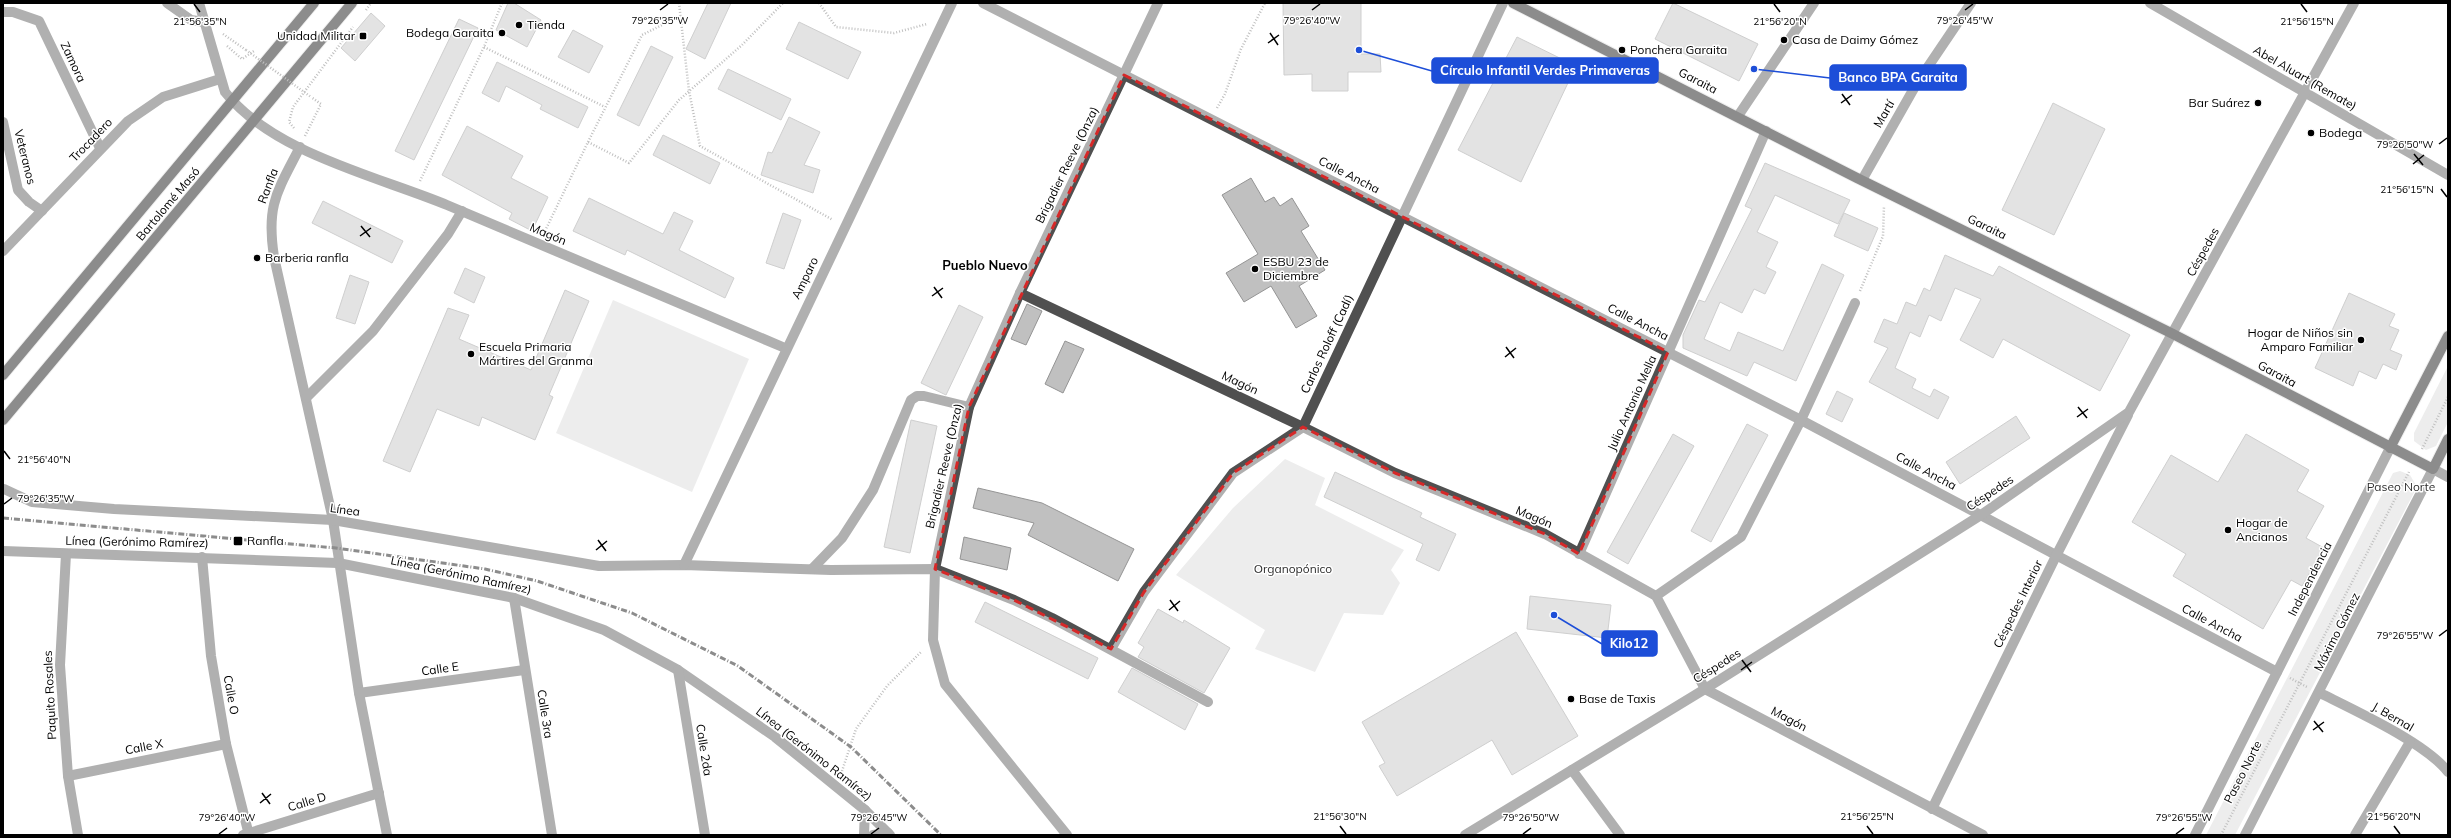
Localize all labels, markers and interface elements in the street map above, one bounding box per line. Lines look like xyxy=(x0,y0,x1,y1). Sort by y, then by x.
text: 79°26'35"W xyxy=(632,14,688,27)
text: 79°26'40"W xyxy=(1284,14,1340,27)
text: 79°26'45"W xyxy=(1937,14,1993,27)
text: 21°56'35"N xyxy=(173,15,227,28)
text: 21°56'20"N xyxy=(1753,15,1807,28)
text: 21°56'15"N xyxy=(2280,15,2334,28)
place label: Tienda xyxy=(527,17,565,32)
marker: Tienda xyxy=(514,20,524,30)
place label: Bodega Garaita xyxy=(406,25,494,40)
place label: Unidad Militar xyxy=(277,28,356,43)
marker: Bodega Garaita xyxy=(497,28,507,38)
marker: Unidad Militar xyxy=(358,31,368,41)
place label: Casa de Daimy Gómez xyxy=(1792,32,1918,47)
marker: Casa de Daimy Gómez xyxy=(1779,35,1789,45)
street label: Zamora xyxy=(58,39,89,85)
place label: Ponchera Garaita xyxy=(1630,42,1727,57)
street label: Abel Aluart (Remate) xyxy=(2251,42,2360,113)
marker: Ponchera Garaita xyxy=(1617,45,1627,55)
callout: Círculo Infantil Verdes Primaveras xyxy=(1432,58,1658,83)
text: Círculo Infantil Verdes Primaveras xyxy=(1440,62,1650,78)
street label: Garaita xyxy=(1676,64,1720,97)
callout: Banco BPA Garaita xyxy=(1830,65,1966,90)
text: Banco BPA Garaita xyxy=(1838,69,1958,85)
place label: Bar Suárez xyxy=(2189,95,2250,110)
street label: Martí xyxy=(1870,96,1898,130)
marker: Bar Suárez xyxy=(2253,98,2263,108)
street label: Brigadier Reeve (Onza) xyxy=(1032,104,1101,226)
street label: Trocadero xyxy=(66,114,115,165)
place label: Bodega xyxy=(2319,125,2362,140)
street label: Veteranos xyxy=(11,128,40,186)
marker: Bodega xyxy=(2306,128,2316,138)
text: 79°26'50"W xyxy=(2377,138,2433,151)
street label: Calle Ancha xyxy=(1316,153,1382,196)
street label: Bartolomé Masó xyxy=(133,164,203,243)
street label: Ranfla xyxy=(254,166,281,206)
text: 21°56'15"N xyxy=(2380,183,2434,196)
street label: Garaita xyxy=(1965,211,2009,242)
street label: Magón xyxy=(527,219,569,248)
street label: Céspedes xyxy=(2183,225,2222,279)
place label: Barberia ranfla xyxy=(265,250,349,265)
marker: Barberia ranfla xyxy=(252,253,262,263)
street label: Amparo xyxy=(788,254,821,301)
place label: ESBU 23 de Diciembre xyxy=(1263,254,1329,283)
district label: Pueblo Nuevo xyxy=(942,257,1028,273)
marker: ESBU 23 de Diciembre xyxy=(1250,264,1260,274)
street label: Carlos Roloff (Cadí) xyxy=(1297,292,1356,396)
street label: Calle Ancha xyxy=(1605,300,1671,343)
place label: Hogar de Niños sin Amparo Familiar xyxy=(2248,325,2354,354)
marker: Hogar de Niños sin Amparo Familiar xyxy=(2356,335,2366,345)
place label: Escuela Primaria Mártires del Granma xyxy=(479,339,593,368)
marker: Escuela Primaria Mártires del Granma xyxy=(466,349,476,359)
street label: Julio Antonio Mella xyxy=(1604,353,1659,453)
street label: Garaita xyxy=(2255,357,2299,390)
street label: Magón xyxy=(1220,368,1261,398)
street label: Brigadier Reeve (Onza) xyxy=(922,402,965,530)
street label: Calle Ancha xyxy=(1893,448,1959,493)
text: 21°56'40"N xyxy=(17,453,71,466)
street label: Céspedes xyxy=(1963,471,2016,514)
park label: Paseo Norte xyxy=(2367,479,2435,494)
text: 79°26'35"W xyxy=(18,492,74,505)
street label: Línea xyxy=(329,500,361,519)
street label: Magón xyxy=(1513,502,1555,531)
place label: Hogar de Ancianos xyxy=(2236,515,2288,544)
marker: Hogar de Ancianos xyxy=(2223,525,2233,535)
street label: Línea (Gerónimo Ramírez) xyxy=(65,533,209,550)
place label: Ranfla xyxy=(247,533,284,548)
marker: Ranfla xyxy=(232,535,244,547)
street label: Independencia xyxy=(2284,539,2335,618)
street label: Línea (Gerónimo Ramírez) xyxy=(389,552,533,597)
street label: Céspedes Interior xyxy=(1990,557,2046,650)
park label: Organopónico xyxy=(1254,561,1332,576)
street label: Máximo Gómez xyxy=(2310,590,2363,674)
street label: Calle Ancha xyxy=(2179,600,2245,645)
text: 79°26'55"W xyxy=(2377,629,2433,642)
callout: Kilo12 xyxy=(1602,631,1657,656)
text: Kilo12 xyxy=(1610,635,1649,651)
street label: Céspedes xyxy=(1690,645,1744,686)
street label: Paquito Rosales xyxy=(40,650,59,740)
street label: Calle E xyxy=(420,658,460,679)
street label: Calle O xyxy=(221,674,242,716)
street label: Calle 3ra xyxy=(534,688,557,739)
place label: Base de Taxis xyxy=(1579,691,1656,706)
marker: Base de Taxis xyxy=(1566,694,1576,704)
street label: J. Bernal xyxy=(2370,699,2417,735)
street label: Magón xyxy=(1769,703,1810,734)
street label: Línea (Gerónimo Ramírez) xyxy=(753,704,875,804)
street label: Calle 2da xyxy=(693,723,716,777)
street label: Calle X xyxy=(124,735,164,758)
street label: Paseo Norte xyxy=(2220,738,2265,806)
street label: Calle D xyxy=(286,789,328,814)
text: 21°56'30"N xyxy=(1313,810,1367,823)
text: 21°56'25"N xyxy=(1840,810,1894,823)
text: 21°56'20"N xyxy=(2367,810,2421,823)
text: 79°26'40"W xyxy=(199,811,255,824)
text: 79°26'45"W xyxy=(851,811,907,824)
text: 79°26'50"W xyxy=(1503,811,1559,824)
text: 79°26'55"W xyxy=(2156,811,2212,824)

